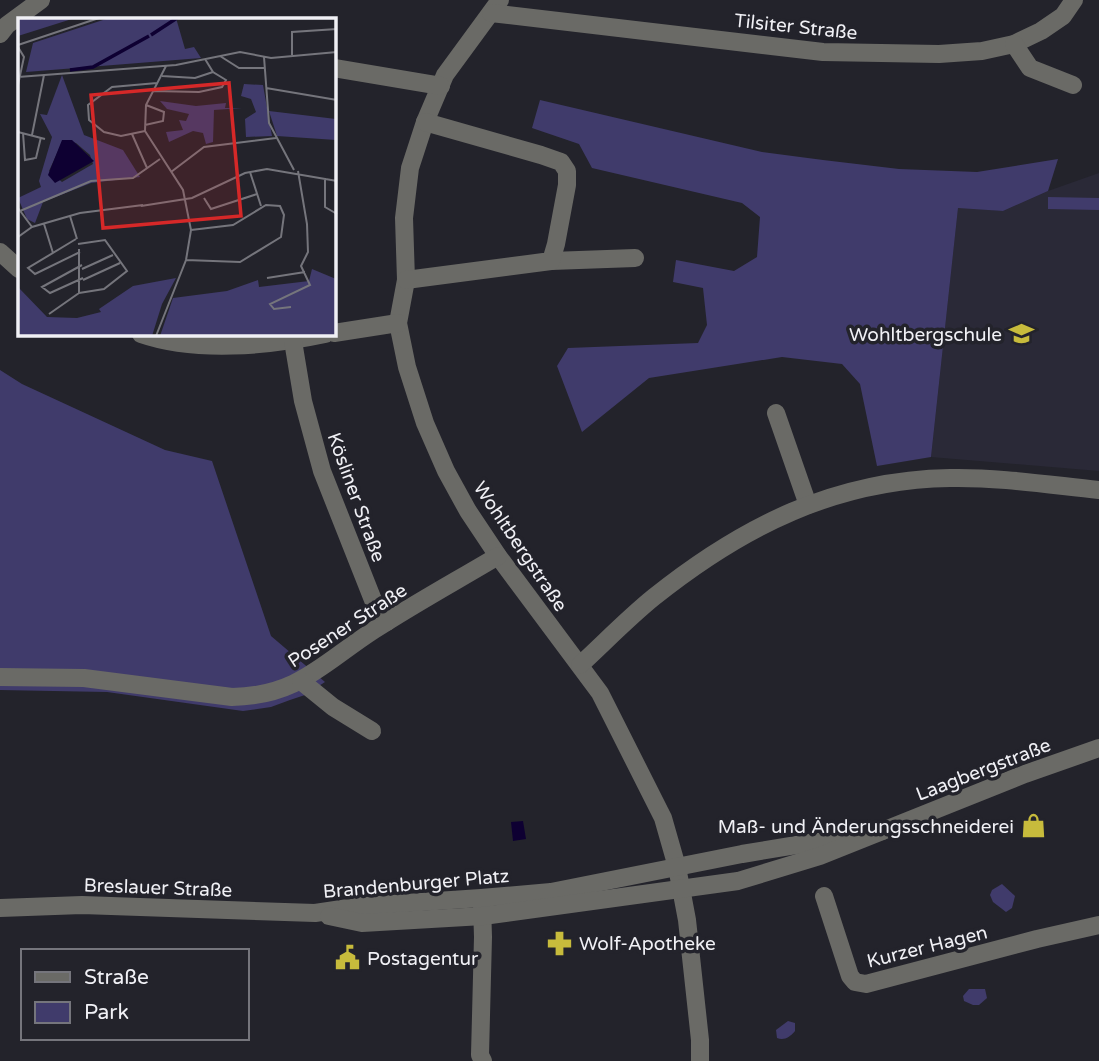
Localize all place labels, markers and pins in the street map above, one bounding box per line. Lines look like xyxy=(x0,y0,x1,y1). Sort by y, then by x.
school or university icon: Wohltbergschule xyxy=(1008,320,1036,348)
place label: Wohltbergschule xyxy=(849,324,1002,346)
shop icon: Maß- und Änderungsschneiderei xyxy=(1020,812,1048,840)
place label: Maß- und Änderungsschneiderei xyxy=(718,816,1014,838)
pharmacy icon: Wolf-Apotheke xyxy=(545,929,573,957)
place label: Wolf-Apotheke xyxy=(579,933,716,955)
public building icon: Postagentur xyxy=(333,944,361,972)
place label: Postagentur xyxy=(367,948,479,970)

